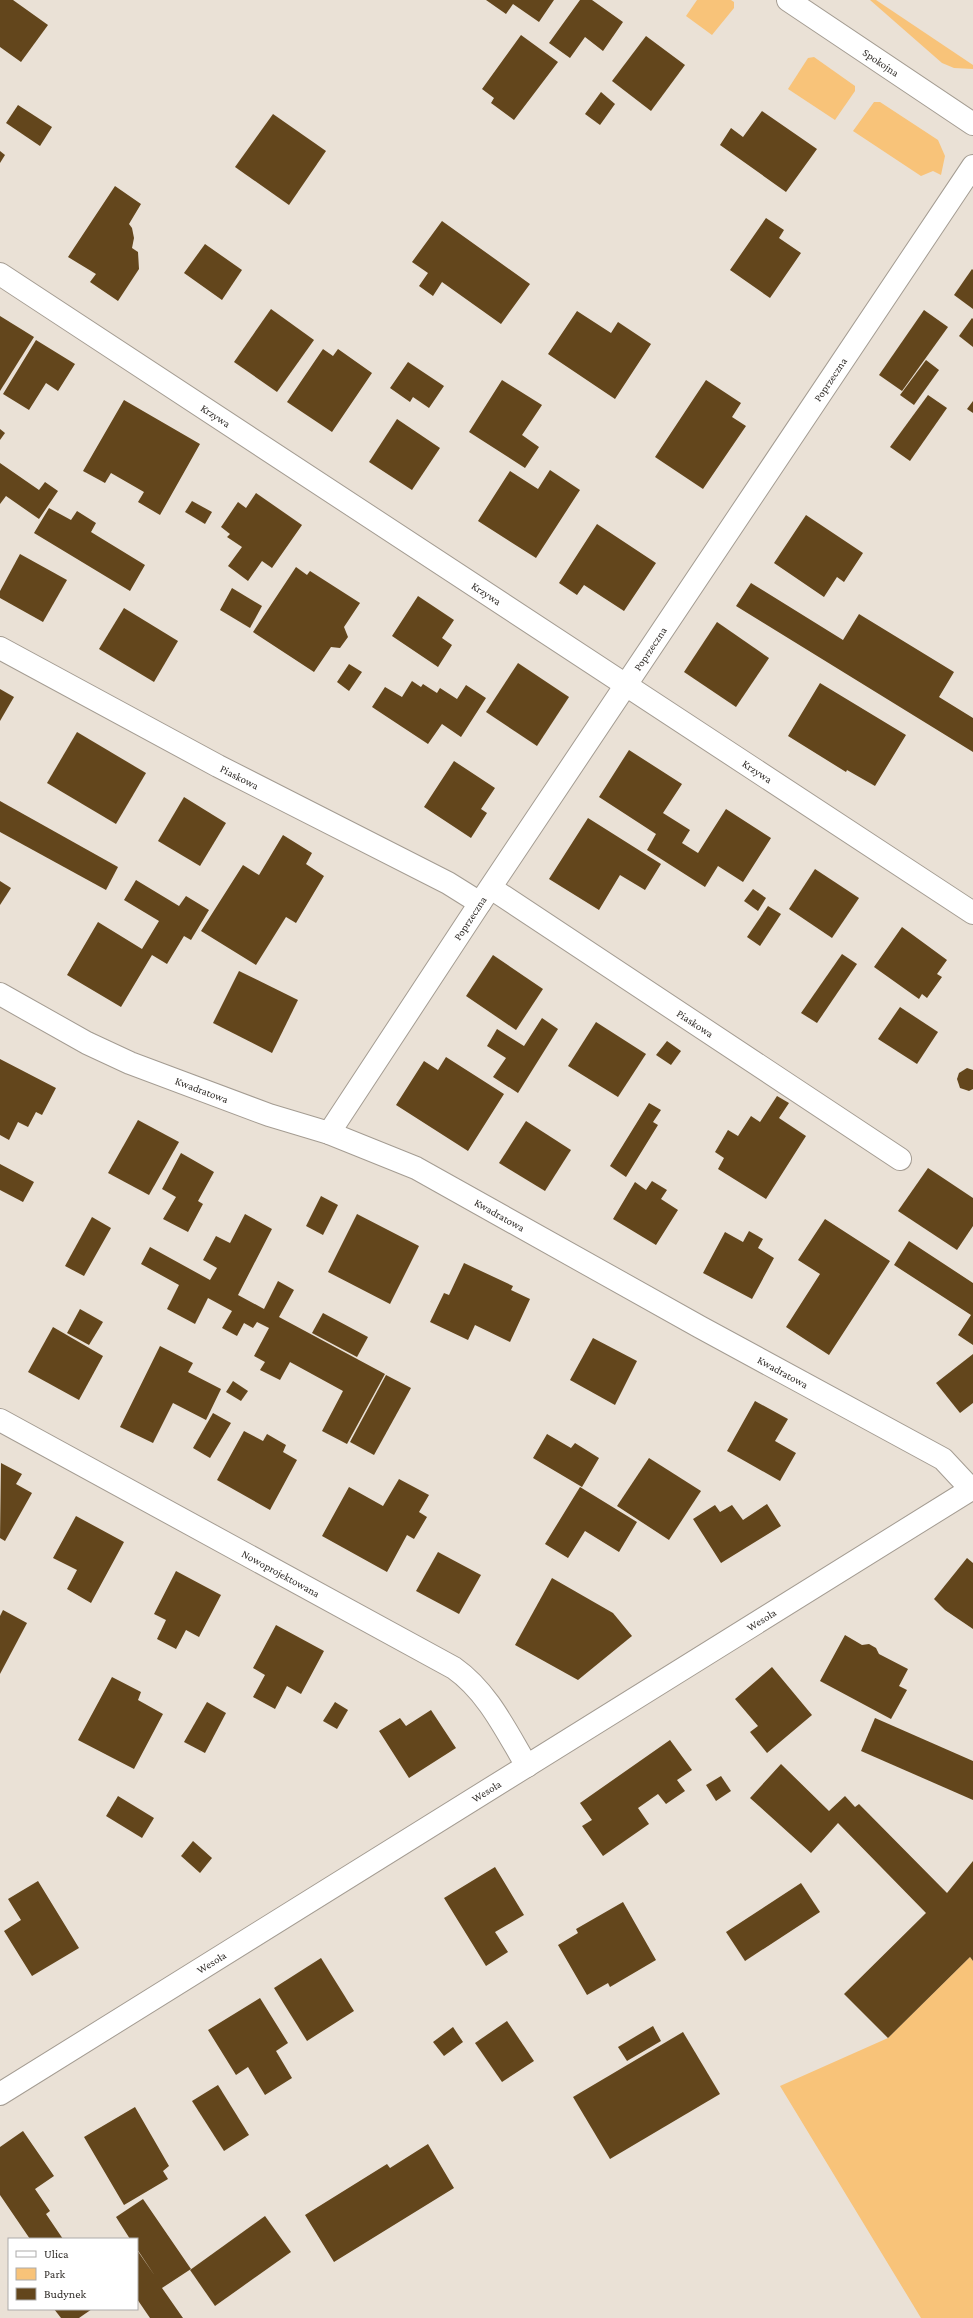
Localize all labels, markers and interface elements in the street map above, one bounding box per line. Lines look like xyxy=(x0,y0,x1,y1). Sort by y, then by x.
street label: Spokojna xyxy=(861,46,901,79)
street label: Poprzeczna xyxy=(811,355,849,404)
street label: Krzywa xyxy=(199,402,233,430)
street label: Krzywa xyxy=(469,579,504,608)
street label: Poprzeczna xyxy=(631,625,669,673)
street label: Krzywa xyxy=(740,757,774,785)
street label: Piaskowa xyxy=(218,762,261,792)
street label: Poprzeczna xyxy=(451,894,489,942)
street label: Piaskowa xyxy=(675,1007,716,1040)
street label: Kwadratowa xyxy=(174,1074,230,1105)
street label: Kwadratowa xyxy=(472,1196,527,1234)
street label: Kwadratowa xyxy=(756,1353,810,1391)
street label: Nowoprojektowana xyxy=(240,1547,322,1600)
street label: Wesoła xyxy=(745,1606,778,1633)
street label: Wesoła xyxy=(470,1777,503,1805)
street label: Wesoła xyxy=(194,1949,228,1976)
legend xyxy=(8,2238,138,2310)
text: Ulica xyxy=(44,2247,69,2261)
text: Park xyxy=(44,2267,66,2281)
text: Budynek xyxy=(44,2287,87,2301)

